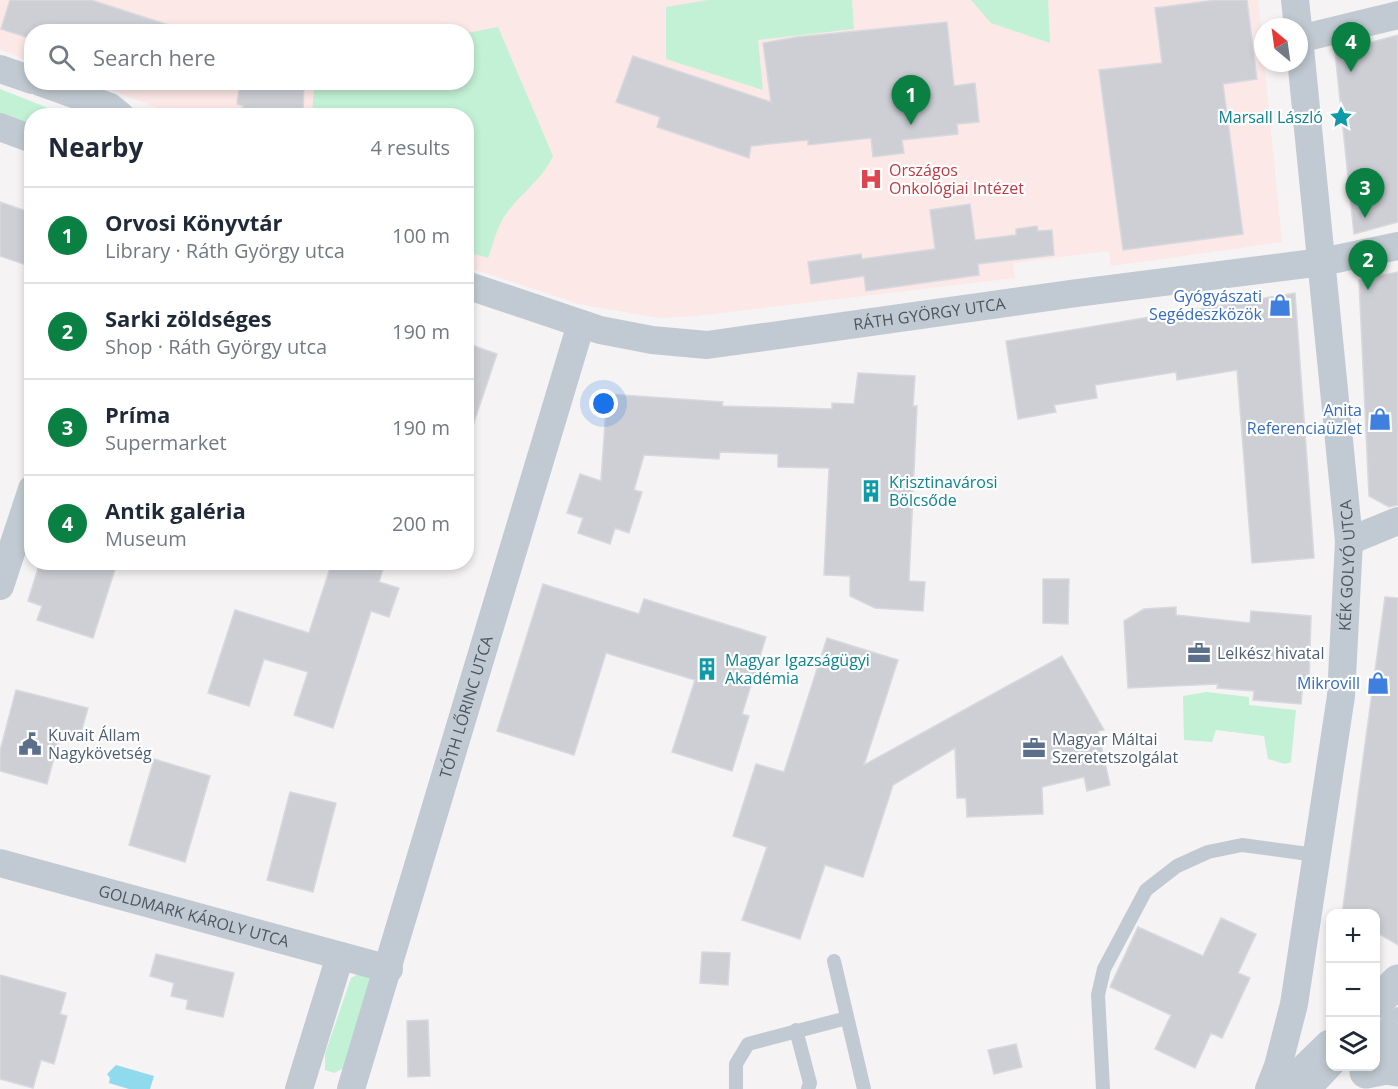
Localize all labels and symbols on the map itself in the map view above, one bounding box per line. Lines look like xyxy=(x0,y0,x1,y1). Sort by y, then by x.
north arrow xyxy=(1254,18,1308,72)
pin: 4 xyxy=(1332,22,1370,72)
pin: 1 xyxy=(892,76,930,125)
place icon: Marsall László xyxy=(1328,104,1354,130)
place label: Marsall László xyxy=(1218,106,1323,128)
place label: Országos Onkológiai Intézet xyxy=(889,159,1024,199)
hospital icon: Országos Onkológiai Intézet xyxy=(858,166,884,192)
pin: 3 xyxy=(1346,168,1384,218)
pin: 2 xyxy=(1348,240,1388,290)
place label: Gyógyászati Segédeszközök xyxy=(1149,285,1263,325)
street label: RÁTH GYÖRGY UTCA xyxy=(852,292,1007,335)
shop icon: Gyógyászati Segédeszközök xyxy=(1267,292,1293,318)
your location xyxy=(589,389,618,418)
place label: Anita Referenciaüzlet xyxy=(1247,399,1362,439)
shop icon: Anita Referenciaüzlet xyxy=(1367,406,1393,432)
place label: Krisztinavárosi Bölcsőde xyxy=(889,471,998,511)
building icon: Krisztinavárosi Bölcsőde xyxy=(858,478,884,504)
street label: KÉK GOLYÓ UTCA xyxy=(1333,498,1360,632)
street label: TÓTH LŐRINC UTCA xyxy=(434,632,498,781)
office icon: Lelkész hivatal xyxy=(1186,640,1212,666)
place label: Lelkész hivatal xyxy=(1217,642,1324,664)
place label: Magyar Igazságügyi Akadémia xyxy=(725,649,870,689)
building icon: Magyar Igazságügyi Akadémia xyxy=(694,656,720,682)
shop icon: Mikrovill xyxy=(1365,670,1391,696)
place label: Mikrovill xyxy=(1297,672,1360,694)
place label: Kuvait Állam Nagykövetség xyxy=(48,724,152,764)
place label: Magyar Máltai Szeretetszolgálat xyxy=(1052,728,1178,768)
public building icon: Kuvait Állam Nagykövetség xyxy=(17,731,43,757)
office icon: Magyar Máltai Szeretetszolgálat xyxy=(1021,735,1047,761)
street label: GOLDMARK KÁROLY UTCA xyxy=(96,879,293,953)

